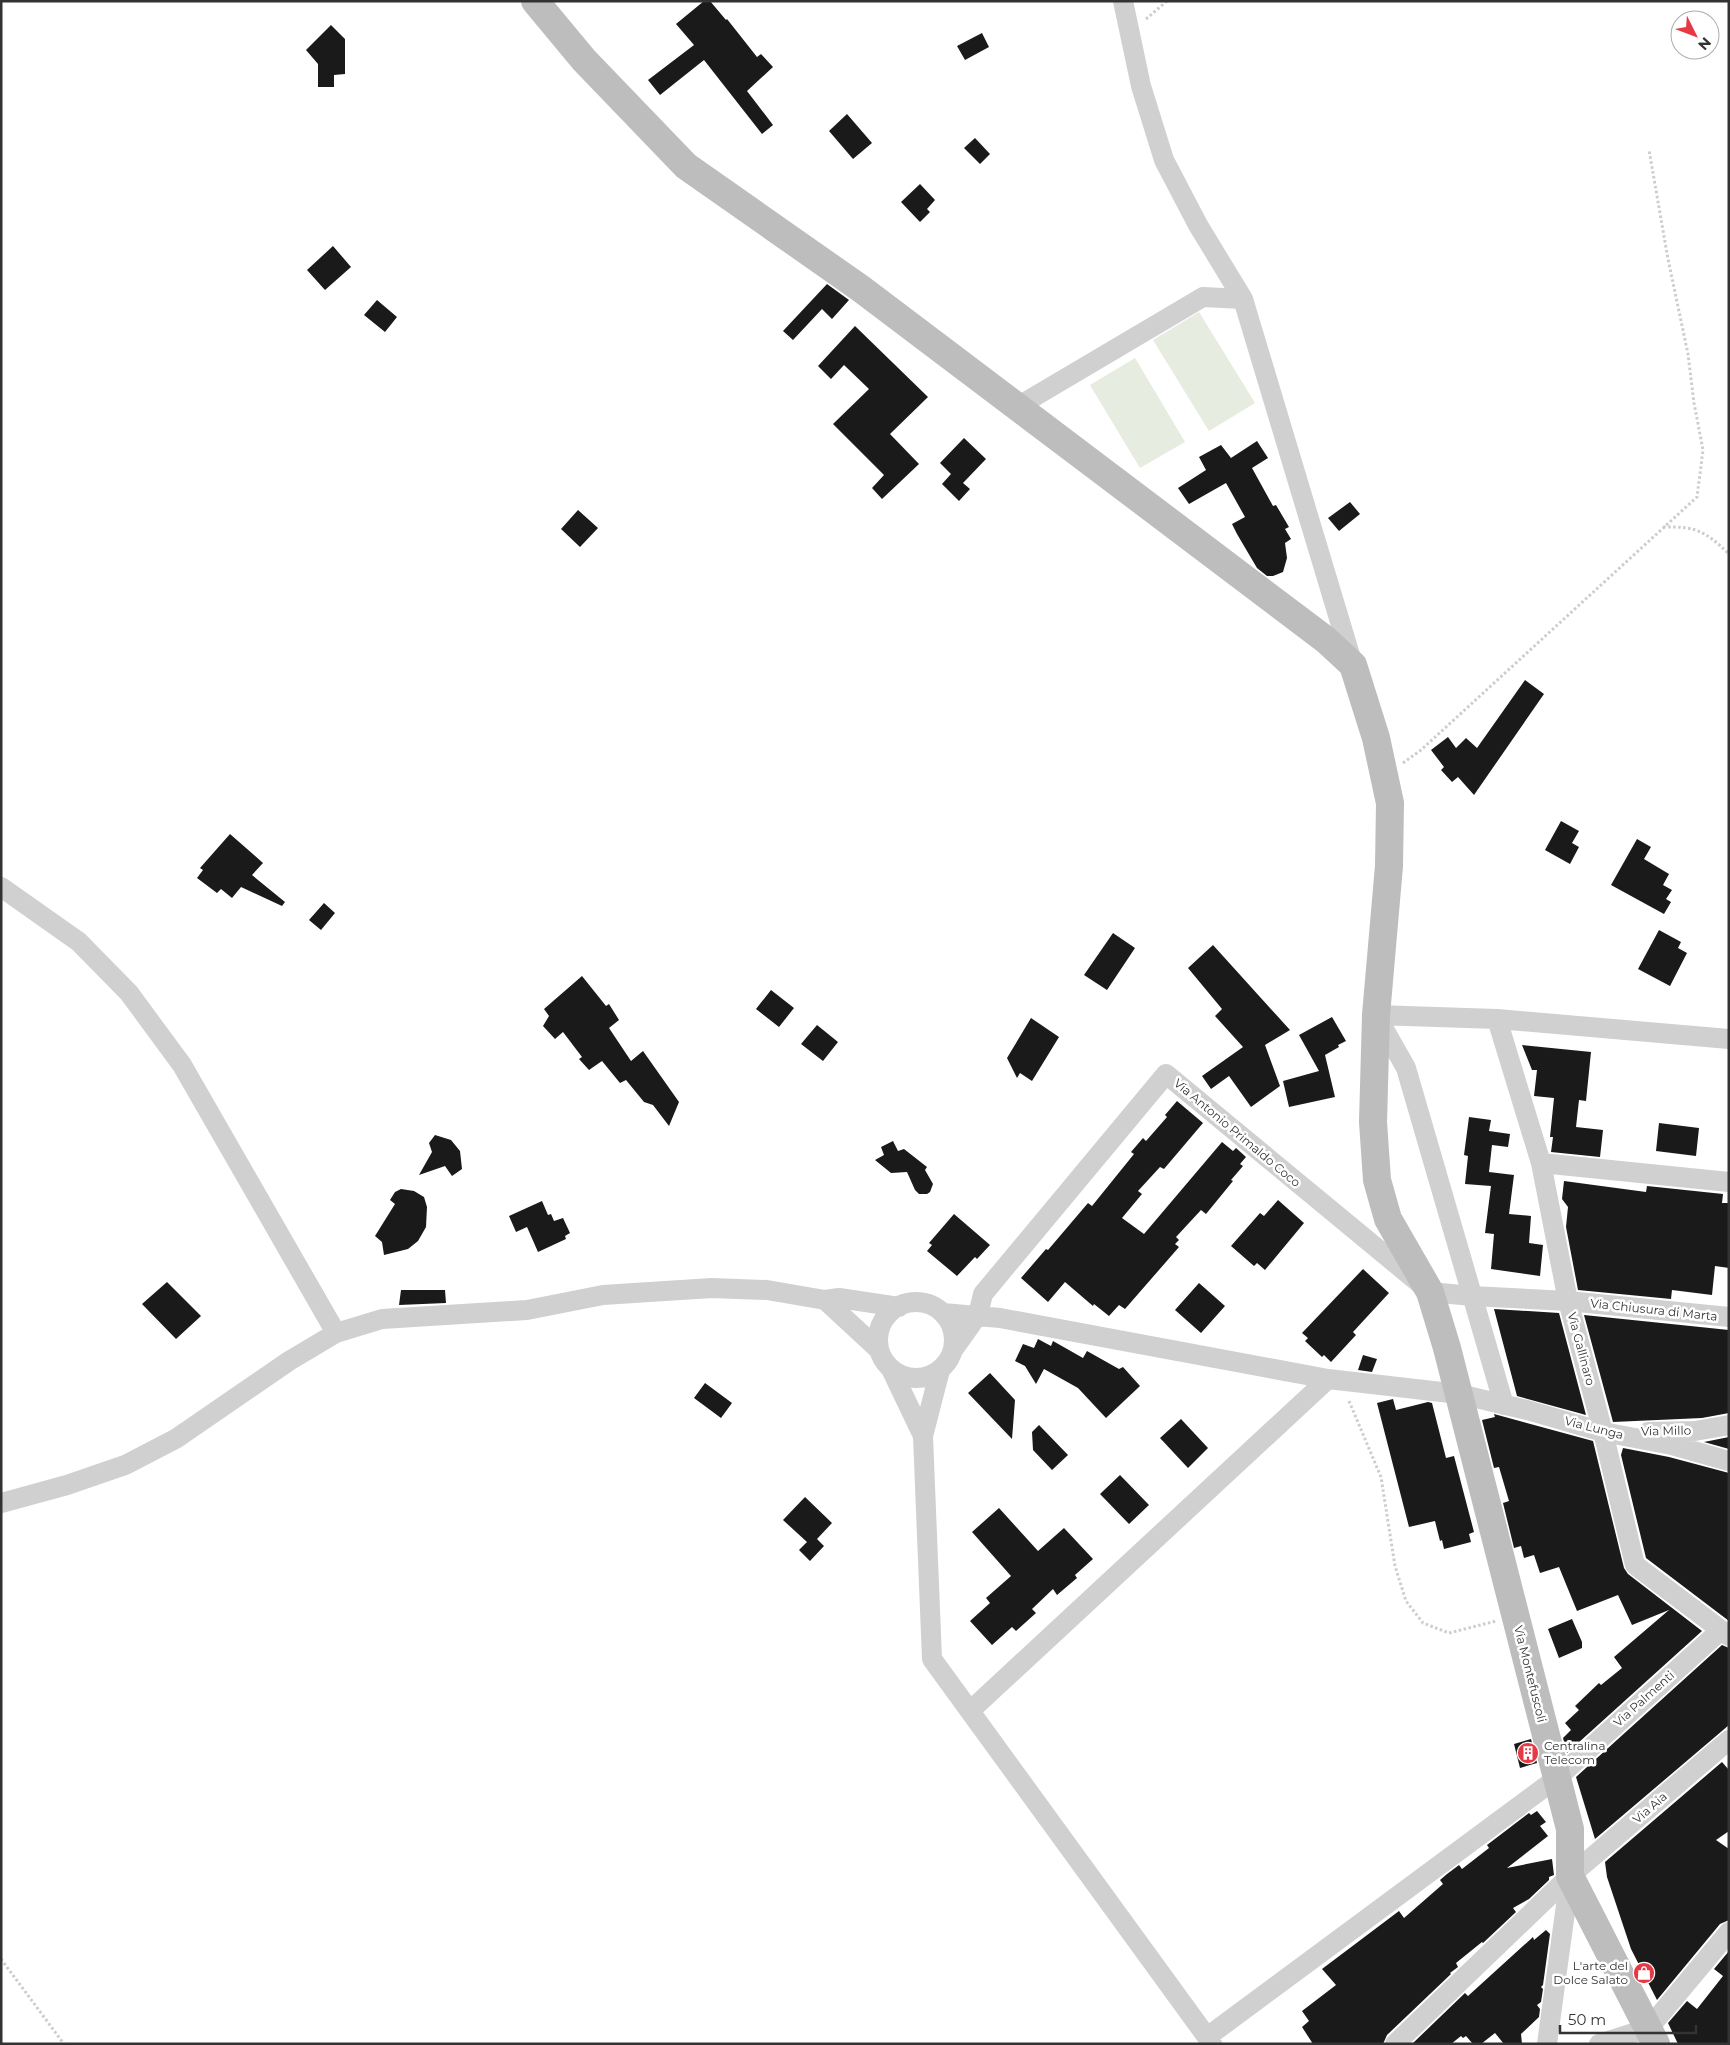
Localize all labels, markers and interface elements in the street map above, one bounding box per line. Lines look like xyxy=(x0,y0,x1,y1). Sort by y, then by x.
north arrow xyxy=(1670,10,1720,60)
text: N xyxy=(1694,33,1715,54)
street label: Via Antonio Primaldo Coco xyxy=(1171,1075,1304,1190)
street label: Via Chiusura di Marta xyxy=(1590,1295,1718,1324)
street label: Via Gallinaro xyxy=(1565,1311,1598,1387)
street label: Via Lunga xyxy=(1563,1413,1625,1442)
street label: Via Millo xyxy=(1641,1423,1691,1438)
street label: Via Montefuscoli xyxy=(1511,1624,1550,1724)
street label: Via Palmenti xyxy=(1610,1667,1677,1730)
place label: Centralina Telecom xyxy=(1544,1738,1606,1767)
building icon: Centralina Telecom xyxy=(1516,1741,1540,1765)
street label: Via Aia xyxy=(1629,1789,1670,1827)
place label: L'arte del Dolce Salato xyxy=(1553,1958,1628,1987)
shop icon: L'arte del Dolce Salato xyxy=(1632,1961,1656,1985)
scale bar xyxy=(1560,2002,1696,2034)
text: 50 m xyxy=(1568,2010,1606,2029)

